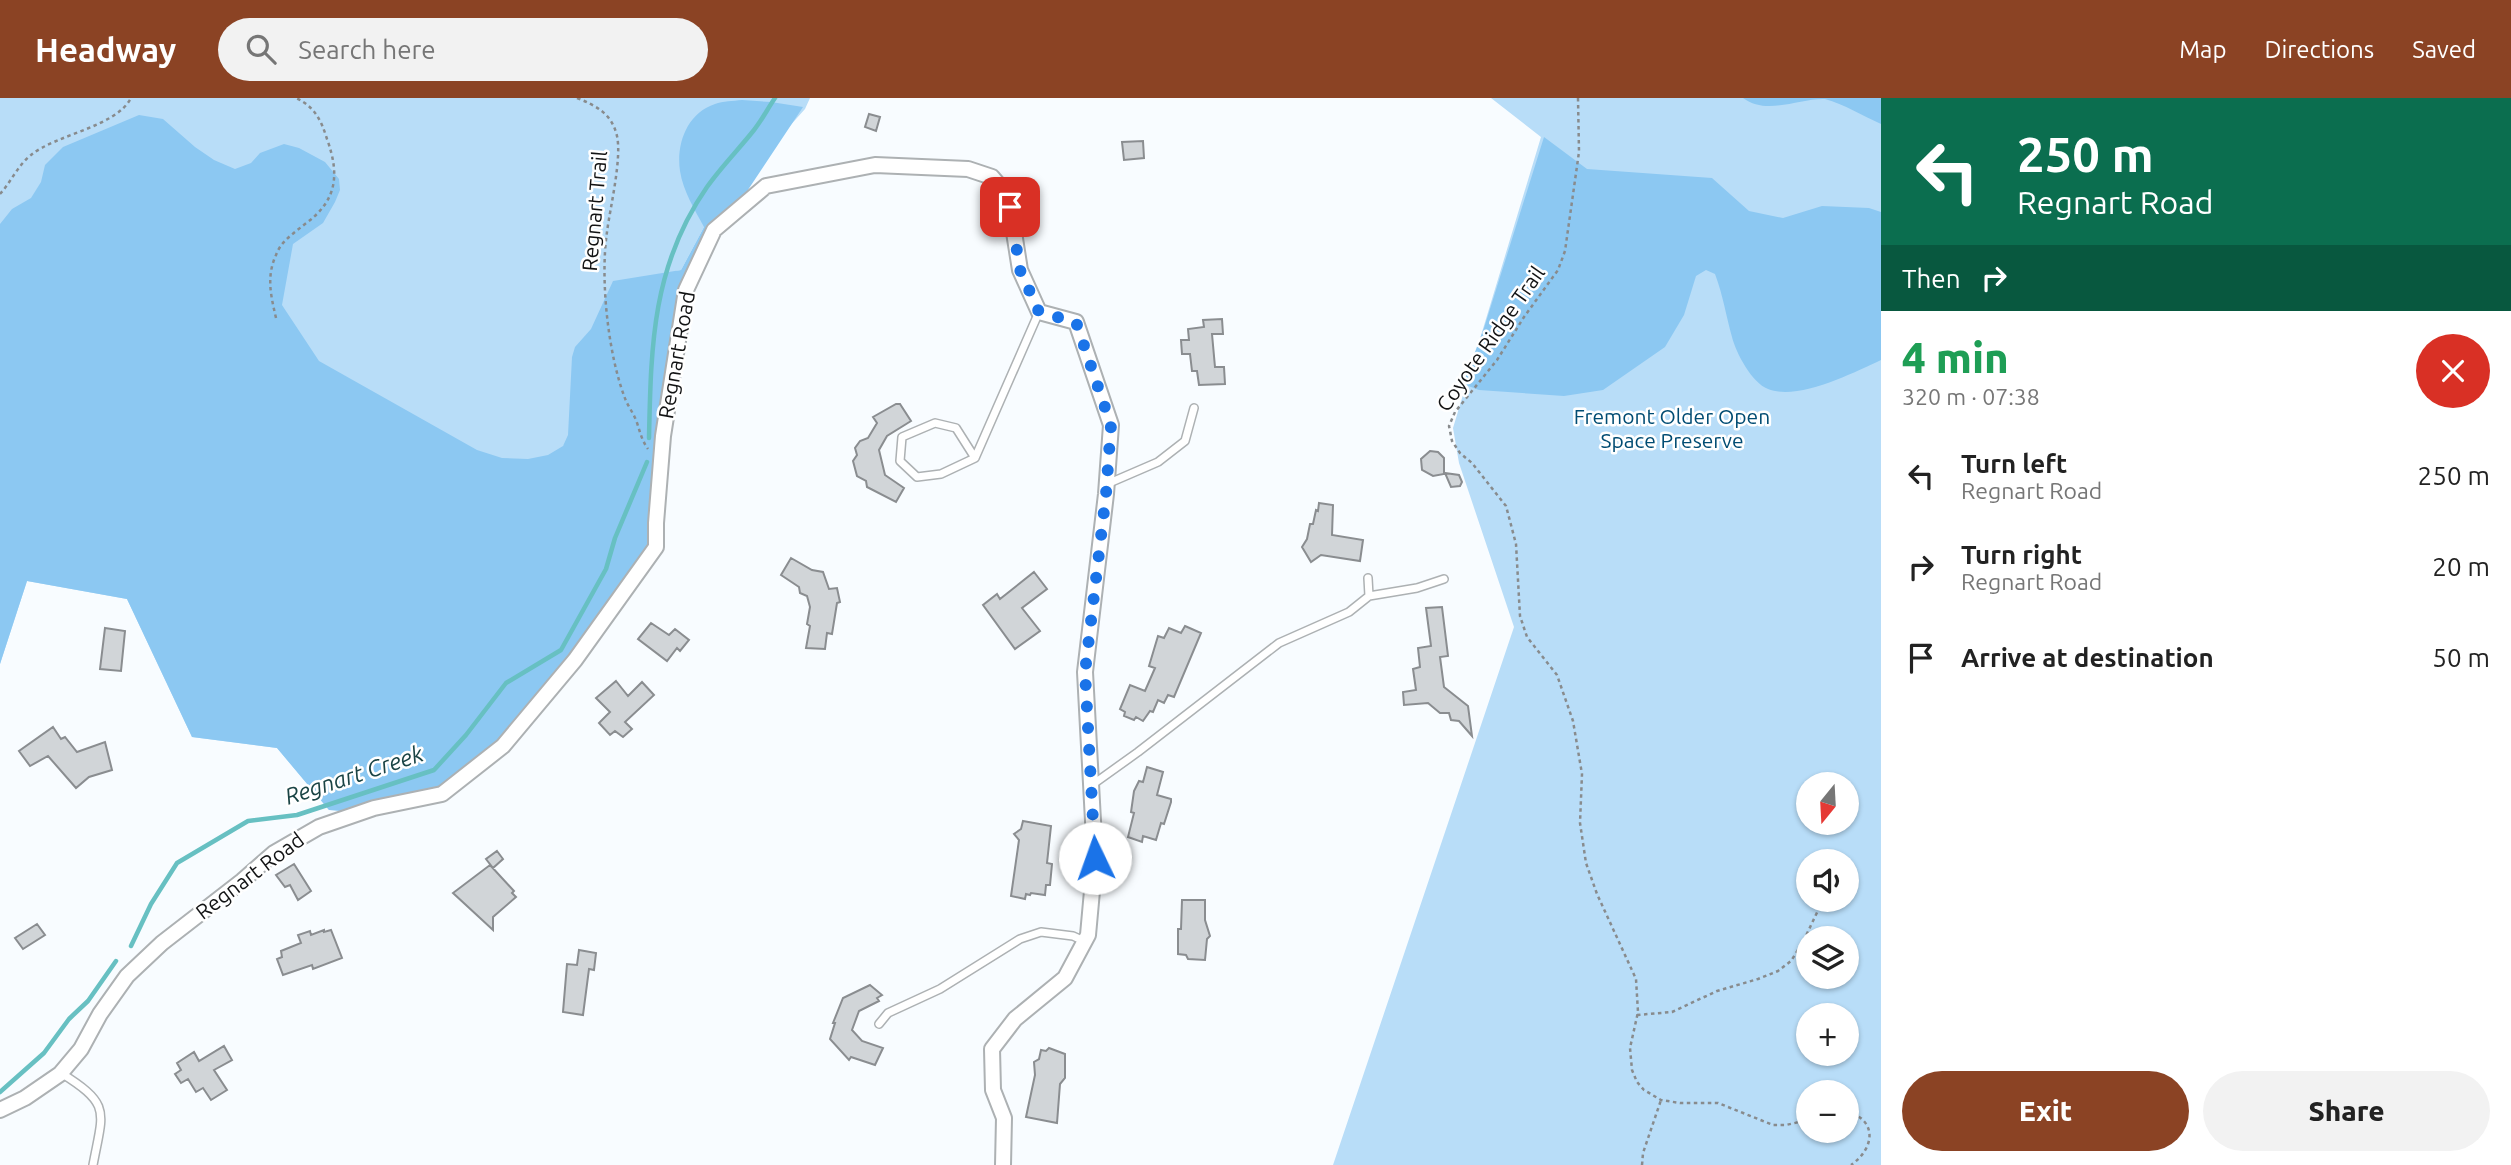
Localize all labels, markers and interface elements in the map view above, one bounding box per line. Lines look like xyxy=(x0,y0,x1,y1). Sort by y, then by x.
search box xyxy=(218,18,708,81)
icon: search xyxy=(242,30,280,68)
text: Headway xyxy=(35,31,176,68)
text: Search here xyxy=(298,35,436,64)
text: Map xyxy=(2179,36,2226,63)
text: Directions xyxy=(2264,36,2374,63)
text: Saved xyxy=(2412,36,2476,63)
icon: left xyxy=(1902,126,1993,217)
text: 250 m xyxy=(2017,126,2154,181)
street label: Regnart Trail xyxy=(577,150,611,272)
pin xyxy=(980,177,1040,237)
text: Regnart Road xyxy=(2017,184,2213,220)
icon: arrive xyxy=(991,188,1029,226)
icon: right xyxy=(1975,259,2013,297)
street label: Coyote Ridge Trail xyxy=(1431,261,1549,415)
text: Then xyxy=(1902,264,1961,293)
street label: Regnart Road xyxy=(653,289,699,420)
text: 4 min xyxy=(1902,334,2009,381)
button: close xyxy=(2416,334,2490,408)
text: 320 m · 07:38 xyxy=(1902,384,2040,409)
park label: Fremont Older Open Space Preserve xyxy=(1574,404,1770,452)
text: Turn left xyxy=(1961,449,2067,478)
icon: left xyxy=(1902,457,1940,495)
text: 250 m xyxy=(2418,461,2490,490)
text: Regnart Road xyxy=(1961,478,2102,503)
text: Turn right xyxy=(1961,540,2082,569)
icon: right xyxy=(1902,548,1940,586)
text: 20 m xyxy=(2432,552,2490,581)
text: Regnart Road xyxy=(1961,569,2102,594)
icon: arrive xyxy=(1902,639,1940,677)
text: Arrive at destination xyxy=(1961,643,2214,672)
text: 50 m xyxy=(2432,643,2490,672)
water label: Regnart Creek xyxy=(281,740,426,809)
north arrow xyxy=(1796,772,1858,835)
map controls xyxy=(1796,772,1859,1143)
position arrow xyxy=(1058,821,1132,895)
street label: Regnart Road xyxy=(191,827,308,924)
button: sound xyxy=(1796,849,1859,912)
button: layers xyxy=(1796,926,1859,989)
button: + xyxy=(1796,1003,1859,1066)
button: Exit xyxy=(1902,1071,2189,1151)
button: Share xyxy=(2203,1071,2490,1151)
button: − xyxy=(1796,1080,1859,1143)

